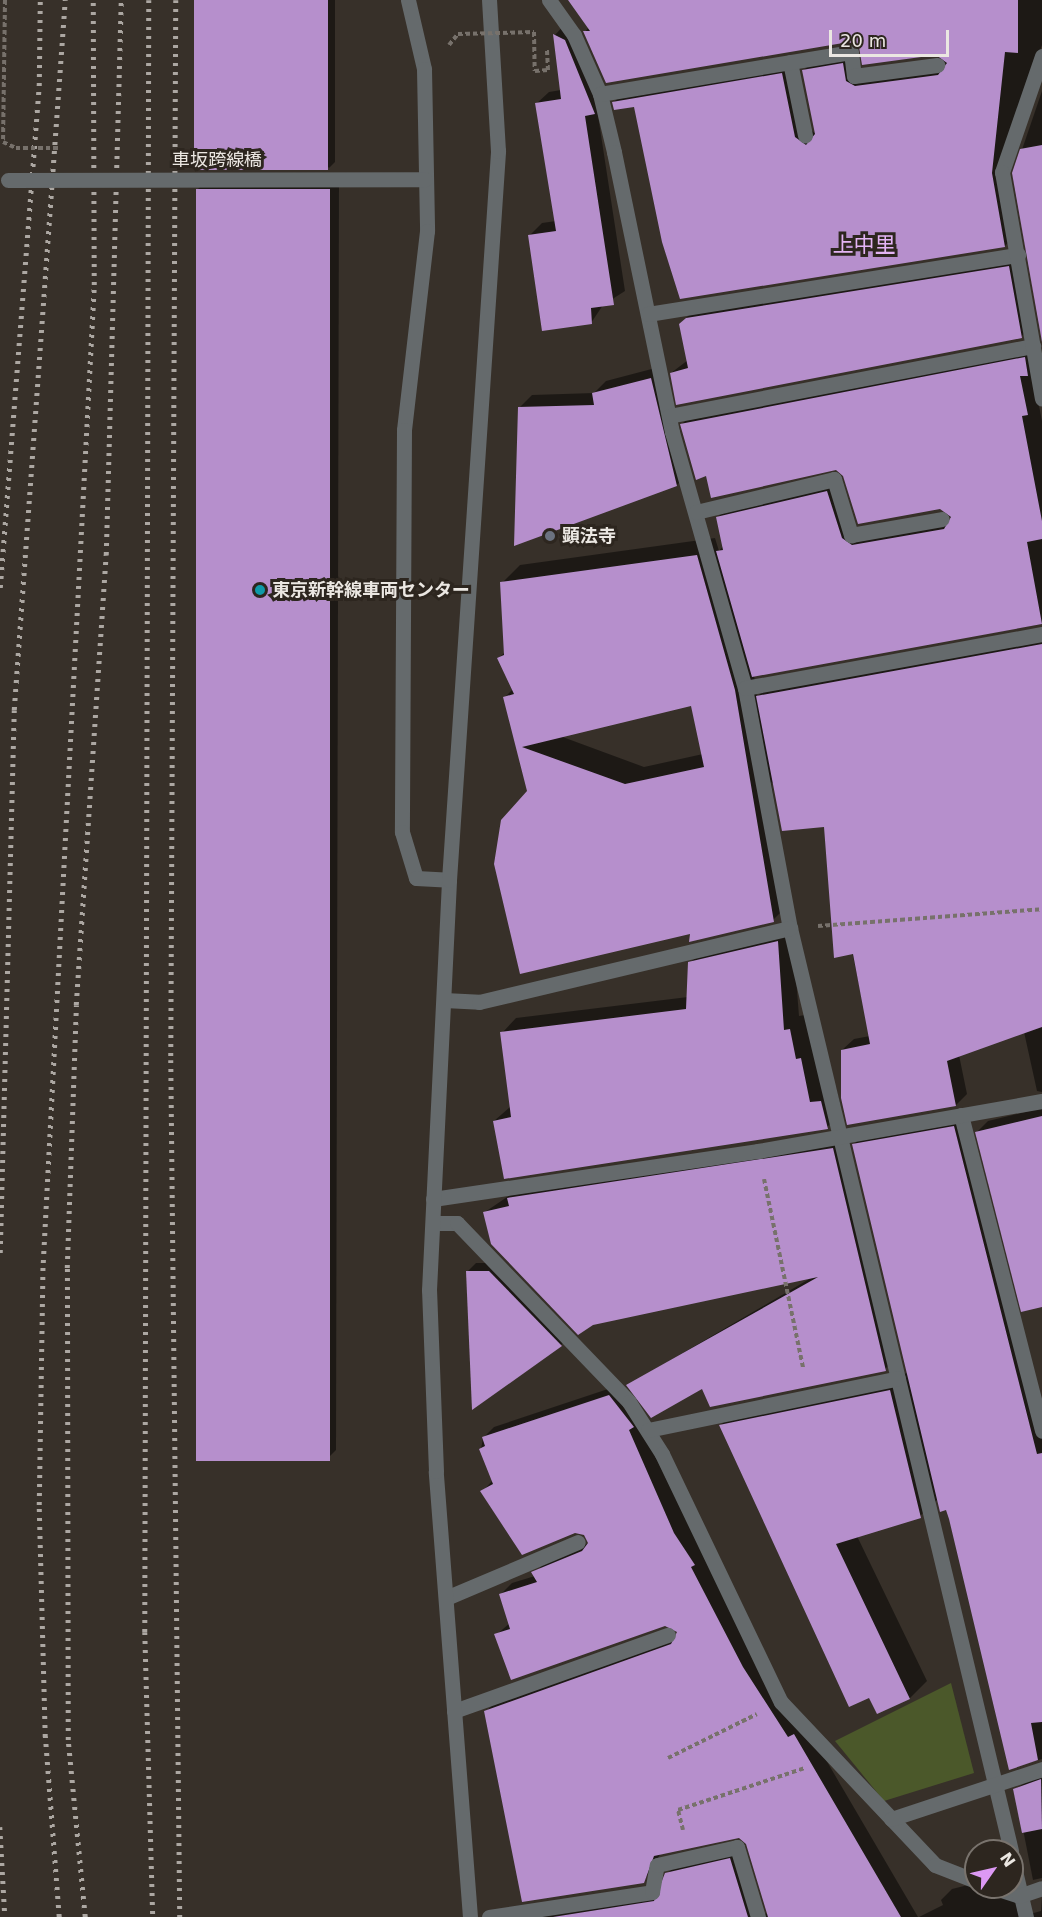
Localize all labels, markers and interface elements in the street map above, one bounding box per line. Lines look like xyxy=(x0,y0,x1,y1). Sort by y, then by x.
scale bar xyxy=(832,18,952,56)
text: 20 m xyxy=(840,30,886,51)
street label: 車坂跨線橋 xyxy=(172,149,262,171)
district label: 上中里 xyxy=(833,232,895,258)
place label: 顕法寺 xyxy=(562,525,616,547)
marker: 顕法寺 xyxy=(543,529,557,543)
place label: 東京新幹線車両センター xyxy=(272,579,470,601)
marker: 東京新幹線車両センター xyxy=(253,583,267,597)
north arrow xyxy=(964,1839,1024,1899)
text: N xyxy=(996,1849,1019,1871)

